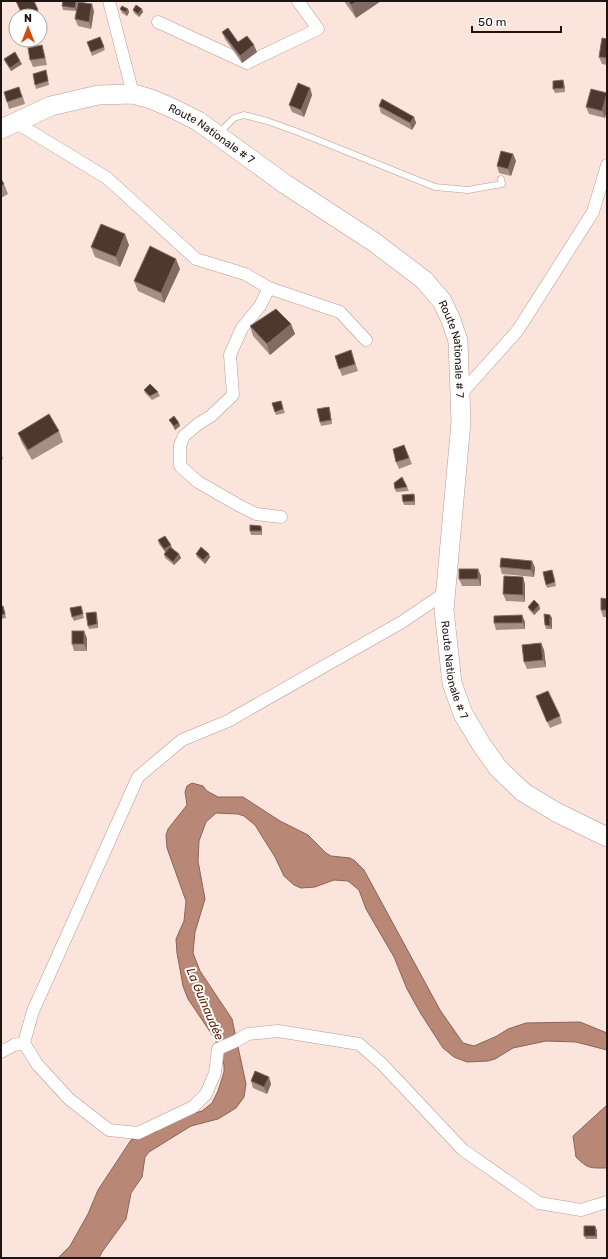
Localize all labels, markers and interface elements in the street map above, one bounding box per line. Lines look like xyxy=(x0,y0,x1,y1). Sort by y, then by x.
north arrow xyxy=(8,8,48,48)
scale bar xyxy=(472,8,561,34)
text: N xyxy=(24,12,32,25)
text: 50 m xyxy=(478,15,506,29)
street label: Route Nationale # 7 xyxy=(166,101,257,167)
street label: Route Nationale # 7 xyxy=(436,298,467,399)
street label: Route Nationale # 7 xyxy=(439,620,471,722)
water label: La Guinaudée xyxy=(183,966,227,1042)

